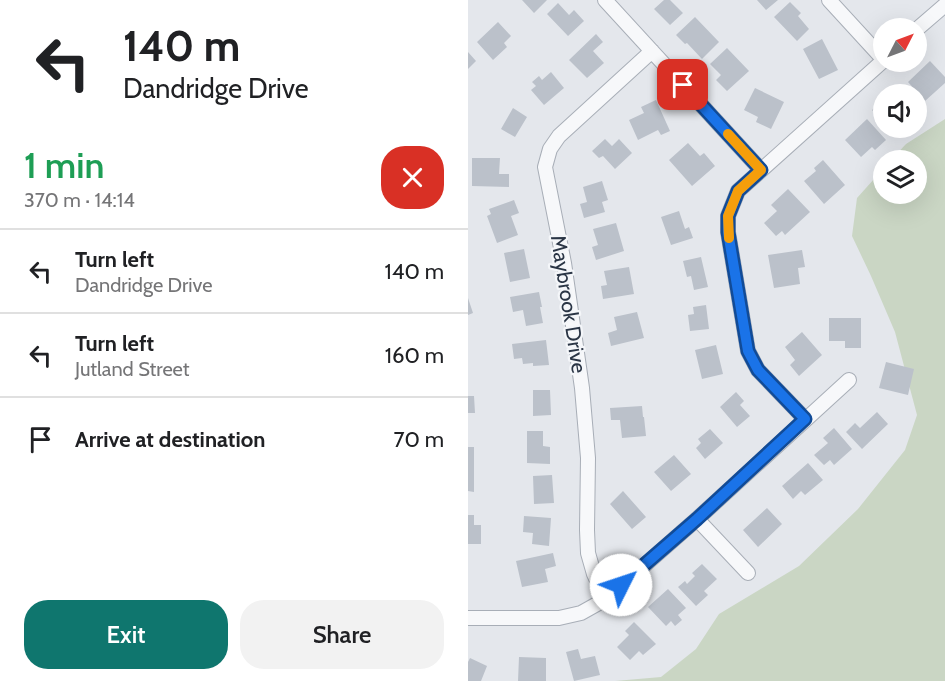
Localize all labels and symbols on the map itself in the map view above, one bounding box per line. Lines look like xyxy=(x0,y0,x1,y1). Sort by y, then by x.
north arrow xyxy=(873,18,927,72)
pin xyxy=(657,59,708,110)
street label: Maybrook Drive xyxy=(546,233,592,375)
position arrow xyxy=(589,553,653,617)

